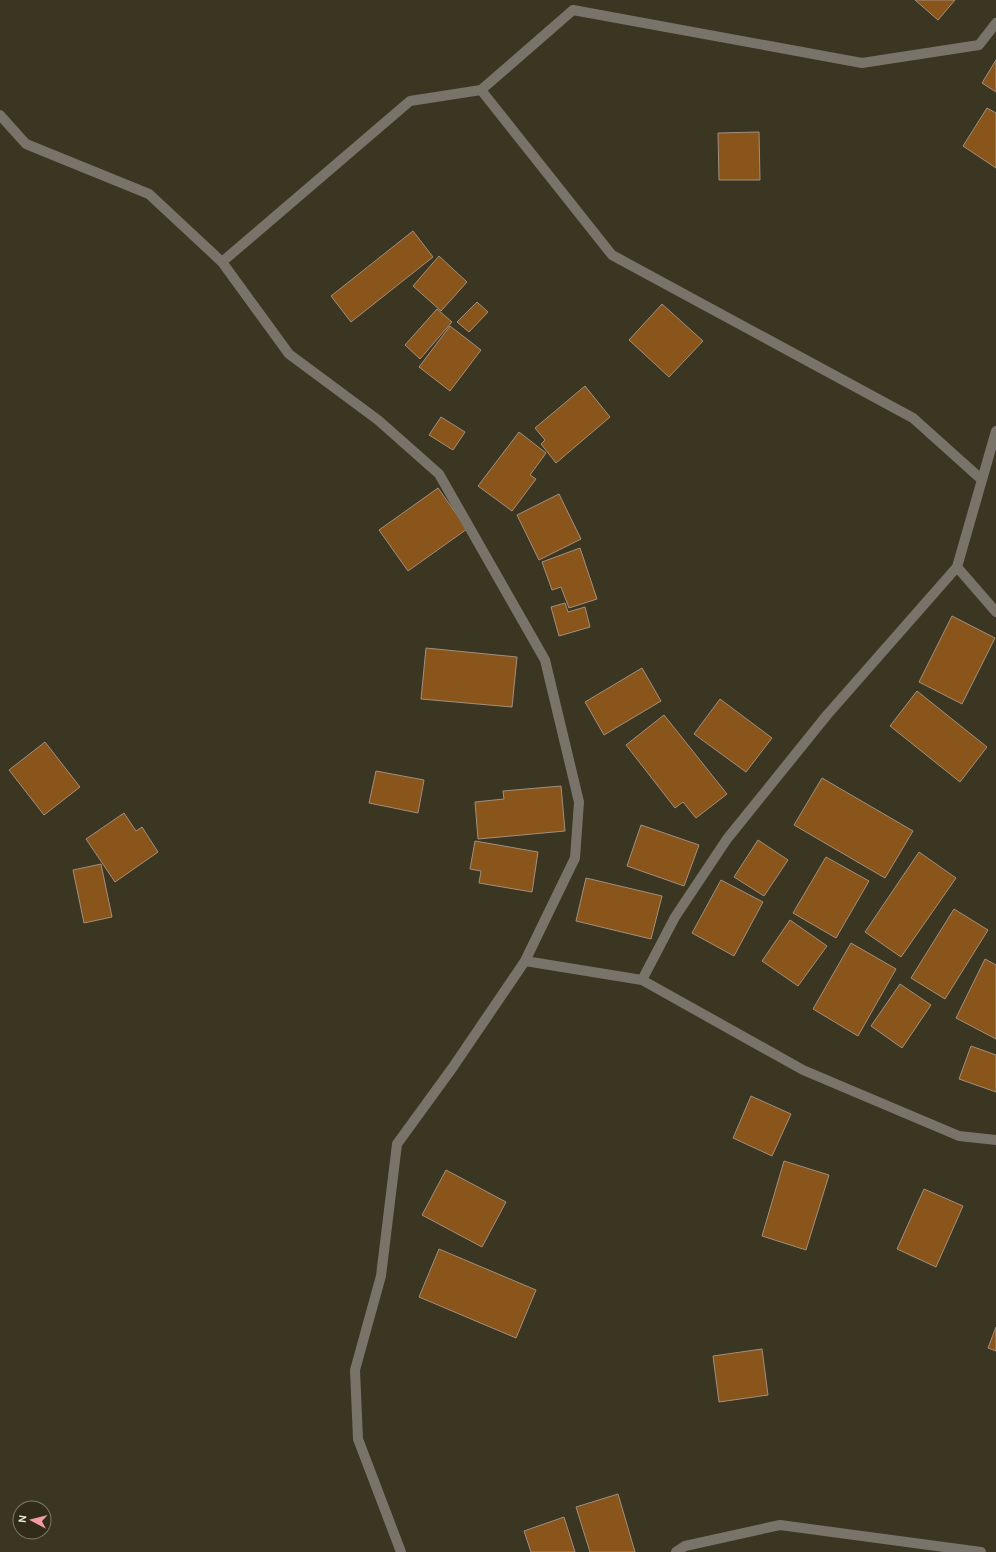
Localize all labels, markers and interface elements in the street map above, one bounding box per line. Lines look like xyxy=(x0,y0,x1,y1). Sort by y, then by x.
north arrow xyxy=(12,1500,52,1540)
text: N xyxy=(16,1514,30,1524)

